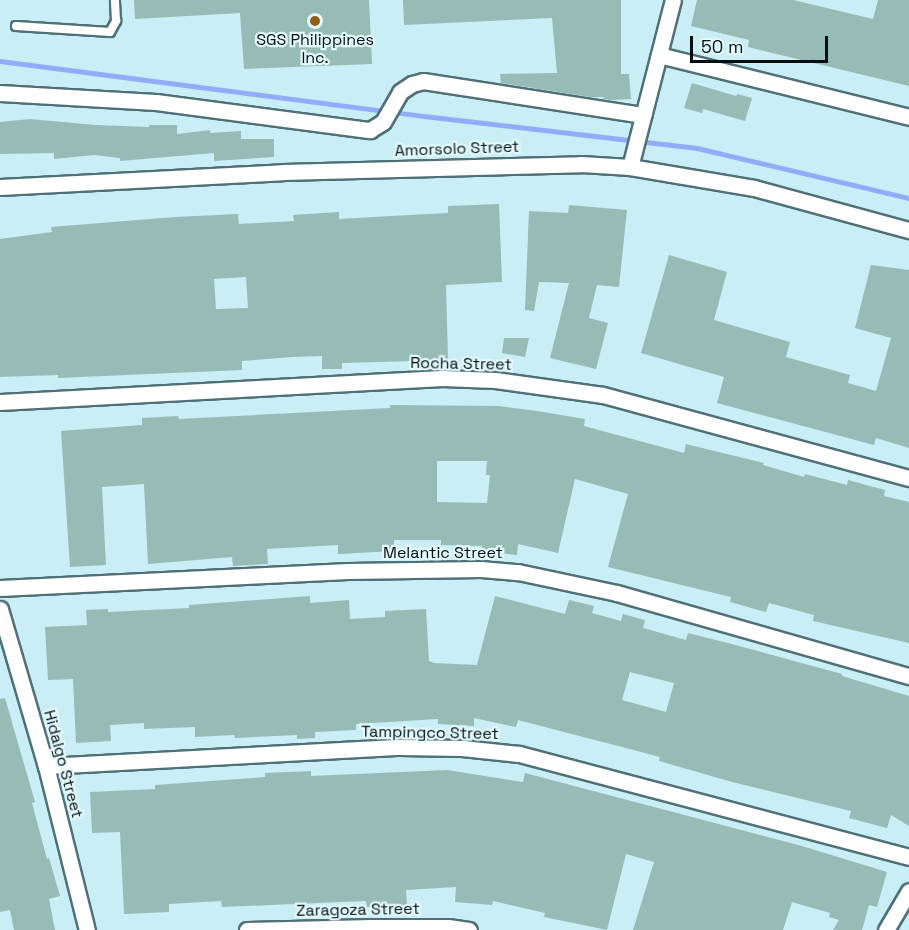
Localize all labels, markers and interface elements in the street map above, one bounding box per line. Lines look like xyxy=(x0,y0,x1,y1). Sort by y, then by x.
marker: SGS Philippines Inc. xyxy=(308,14,322,28)
scale bar xyxy=(693,24,831,62)
place label: SGS Philippines Inc. xyxy=(256,30,374,68)
text: 50 m xyxy=(701,35,743,58)
street label: Amorsolo Street xyxy=(394,137,520,161)
street label: Rocha Street xyxy=(410,354,512,374)
street label: Melantic Street xyxy=(383,543,503,563)
street label: Hidalgo Street xyxy=(39,708,87,820)
street label: Tampingco Street xyxy=(361,722,499,744)
street label: Zaragoza Street xyxy=(296,899,420,921)

